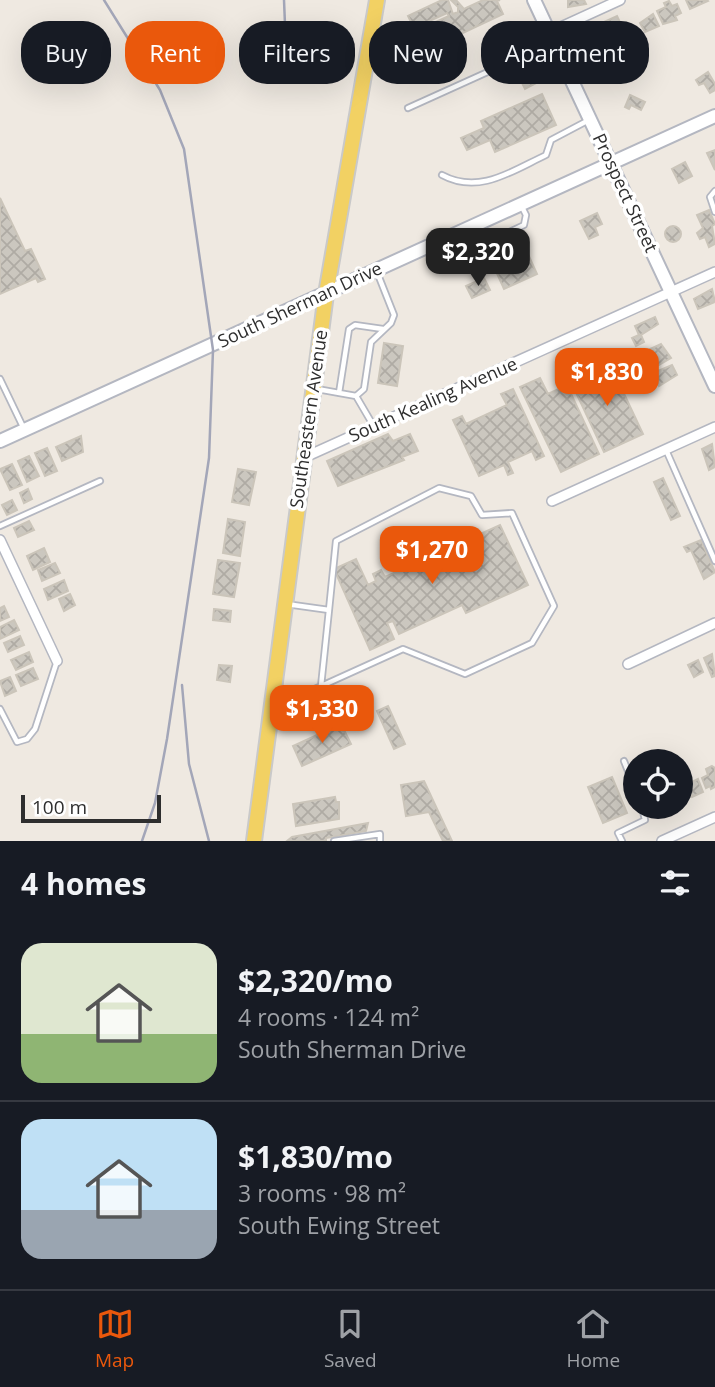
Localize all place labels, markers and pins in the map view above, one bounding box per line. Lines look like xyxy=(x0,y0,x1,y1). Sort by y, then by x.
pin: $2,320 xyxy=(421,229,535,288)
pin: $1,830 xyxy=(550,348,664,408)
pin: $1,270 xyxy=(375,526,489,586)
pin: $1,330 xyxy=(265,686,379,745)

